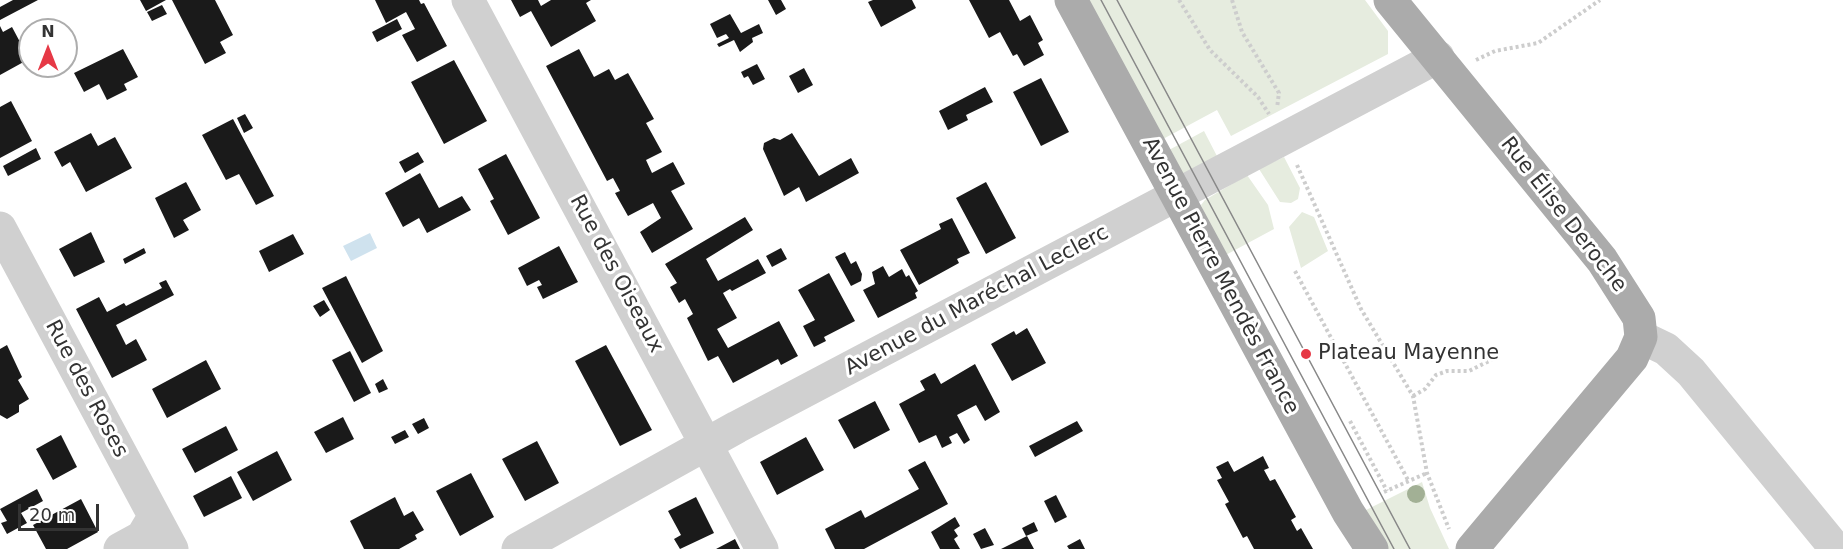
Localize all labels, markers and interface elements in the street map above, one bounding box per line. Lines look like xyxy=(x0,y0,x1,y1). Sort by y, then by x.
north arrow xyxy=(18,18,78,78)
text: N xyxy=(41,22,55,41)
street label: Rue Élise Deroche xyxy=(1495,132,1631,298)
street label: Avenue Pierre Mendès France xyxy=(1136,133,1304,419)
street label: Rue des Oiseaux xyxy=(564,191,668,357)
street label: Avenue du Maréchal Leclerc xyxy=(841,221,1113,381)
street label: Rue des Roses xyxy=(39,316,133,462)
place label: Plateau Mayenne xyxy=(1318,341,1499,367)
marker: Plateau Mayenne xyxy=(1299,347,1313,361)
scale bar xyxy=(21,492,102,530)
text: 20 m xyxy=(29,504,75,525)

